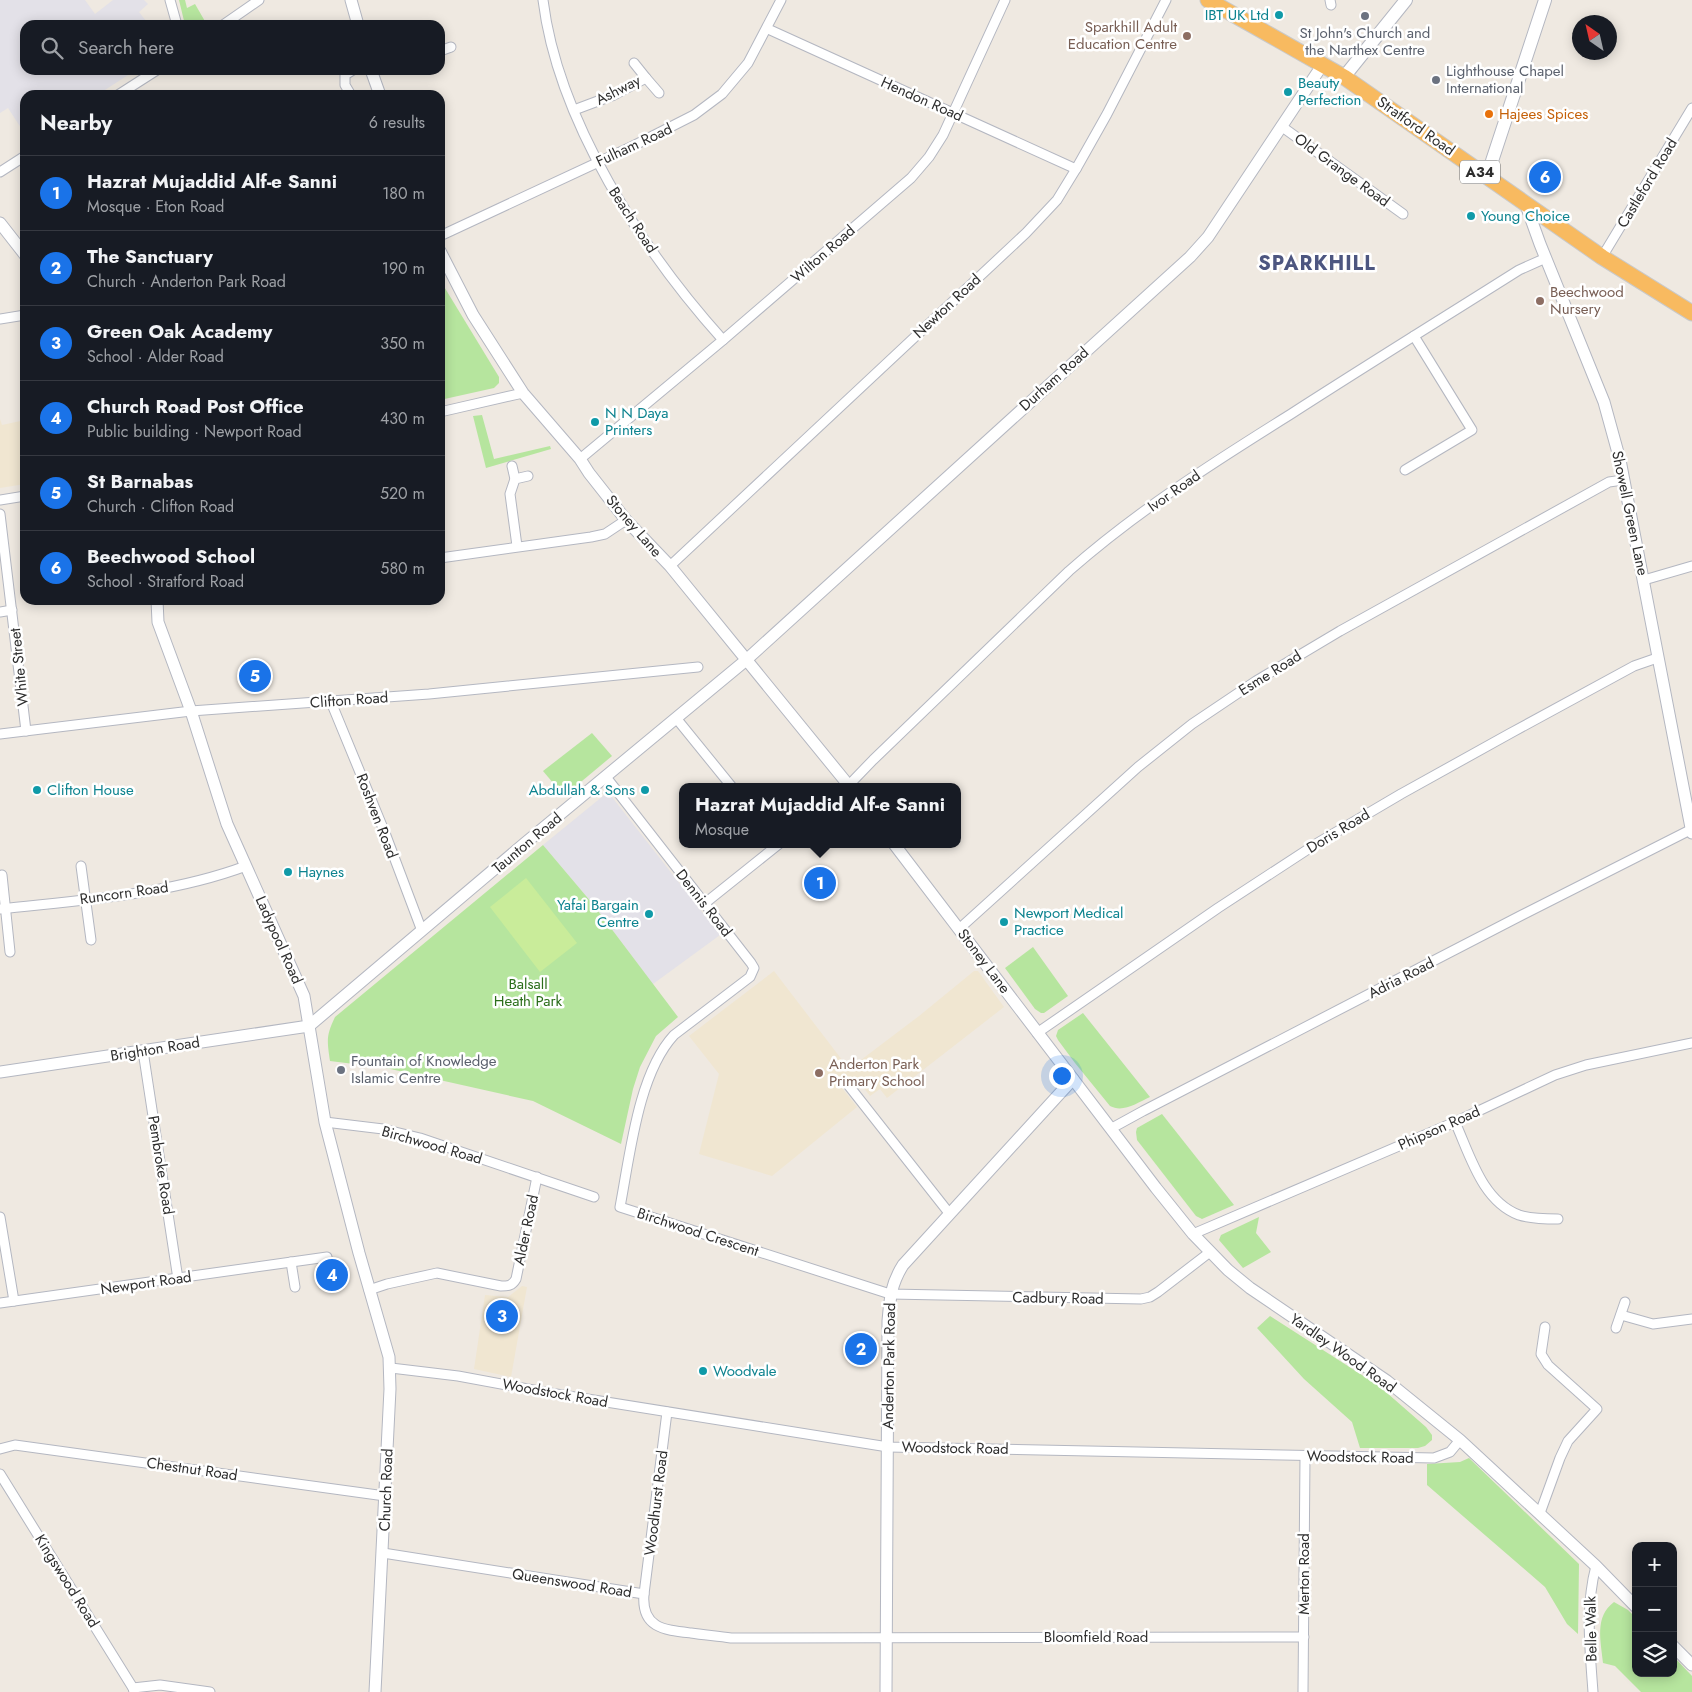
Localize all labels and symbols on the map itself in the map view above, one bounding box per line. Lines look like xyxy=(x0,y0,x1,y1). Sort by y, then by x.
place label: IBT UK Ltd xyxy=(1205,4,1269,26)
marker: IBT UK Ltd xyxy=(1273,9,1285,21)
marker: St John's Church and the Narthex Centre xyxy=(1359,10,1371,22)
north arrow xyxy=(1572,15,1617,60)
place label: Sparkhill Adult Education Centre xyxy=(1068,16,1177,55)
place label: St John's Church and the Narthex Centre xyxy=(1300,22,1430,61)
marker: Sparkhill Adult Education Centre xyxy=(1181,30,1193,42)
place label: Lighthouse Chapel International xyxy=(1446,60,1564,99)
street label: Ashway xyxy=(592,69,645,111)
street label: Hendon Road xyxy=(877,71,967,127)
place label: Beauty Perfection xyxy=(1298,72,1361,111)
marker: Lighthouse Chapel International xyxy=(1430,74,1442,86)
marker: Beauty Perfection xyxy=(1282,86,1294,98)
street label: Stratford Road xyxy=(1372,91,1460,161)
place label: Hajees Spices xyxy=(1499,103,1588,125)
marker: Hajees Spices xyxy=(1483,108,1495,120)
street label: Fulham Road xyxy=(592,118,676,172)
street label: Old Grange Road xyxy=(1290,128,1394,212)
street label: Castleford Road xyxy=(1611,134,1683,232)
pin: 6 xyxy=(1529,158,1561,196)
road number: A34 xyxy=(1460,160,1500,183)
street label: Beach Road xyxy=(603,182,663,258)
place label: Young Choice xyxy=(1481,205,1570,227)
marker: Young Choice xyxy=(1465,210,1477,222)
street label: Wilton Road xyxy=(786,220,860,288)
district label: SPARKHILL xyxy=(1258,249,1376,278)
street label: Newton Road xyxy=(908,269,986,343)
place label: Beechwood Nursery xyxy=(1550,281,1624,320)
marker: Beechwood Nursery xyxy=(1534,295,1546,307)
street label: Durham Road xyxy=(1014,342,1094,416)
place label: N N Daya Printers xyxy=(605,402,668,441)
marker: N N Daya Printers xyxy=(589,416,601,428)
street label: Showell Green Lane xyxy=(1606,449,1654,578)
street label: Ivor Road xyxy=(1143,465,1205,517)
street label: Stoney Lane xyxy=(601,490,667,562)
street label: White Street xyxy=(4,627,34,707)
street label: Esme Road xyxy=(1234,645,1306,701)
pin: 5 xyxy=(239,657,271,695)
street label: Clifton Road xyxy=(309,686,389,714)
street label: Roshven Road xyxy=(351,770,403,862)
place label: Clifton House xyxy=(47,779,134,801)
place label: Abdullah & Sons xyxy=(529,779,635,801)
marker: Clifton House xyxy=(31,784,43,796)
marker: Abdullah & Sons xyxy=(639,784,651,796)
street label: Doris Road xyxy=(1302,803,1374,859)
street label: Taunton Road xyxy=(487,807,567,879)
place label: Haynes xyxy=(298,861,344,883)
pin: 1 xyxy=(804,864,836,902)
street label: Dennis Road xyxy=(671,865,737,941)
marker: Haynes xyxy=(282,866,294,878)
street label: Runcorn Road xyxy=(78,876,170,910)
street label: Ladypool Road xyxy=(250,892,308,988)
place label: Yafai Bargain Centre xyxy=(557,894,639,933)
place label: Newport Medical Practice xyxy=(1014,902,1123,941)
marker: Yafai Bargain Centre xyxy=(643,908,655,920)
marker: Newport Medical Practice xyxy=(998,916,1010,928)
street label: Stoney Lane xyxy=(952,924,1016,998)
street label: Adria Road xyxy=(1364,952,1438,1004)
park label: Balsall Heath Park xyxy=(494,973,563,1012)
street label: Brighton Road xyxy=(109,1031,201,1067)
place label: Fountain of Knowledge Islamic Centre xyxy=(351,1050,497,1089)
place label: Anderton Park Primary School xyxy=(829,1053,925,1092)
your location xyxy=(1049,1063,1075,1089)
marker: Fountain of Knowledge Islamic Centre xyxy=(335,1064,347,1076)
marker: Anderton Park Primary School xyxy=(813,1067,825,1079)
street label: Phipson Road xyxy=(1395,1100,1483,1156)
street label: Pembroke Road xyxy=(142,1114,180,1216)
street label: Birchwood Road xyxy=(379,1120,485,1170)
street label: Alder Road xyxy=(508,1193,544,1267)
street label: Birchwood Crescent xyxy=(634,1202,762,1262)
pin: 4 xyxy=(316,1256,348,1294)
street label: Newport Road xyxy=(99,1266,193,1300)
street label: Cadbury Road xyxy=(1012,1286,1104,1310)
pin: 3 xyxy=(486,1297,518,1335)
street label: Anderton Park Road xyxy=(877,1302,901,1430)
street label: Yardley Wood Road xyxy=(1285,1308,1401,1398)
pin: 2 xyxy=(845,1330,877,1368)
place label: Woodvale xyxy=(713,1360,777,1382)
marker: Woodvale xyxy=(697,1365,709,1377)
street label: Woodstock Road xyxy=(500,1373,610,1413)
street label: Woodstock Road xyxy=(901,1436,1009,1460)
street label: Woodstock Road xyxy=(1306,1445,1414,1469)
street label: Church Road xyxy=(374,1448,398,1532)
street label: Woodhurst Road xyxy=(639,1449,673,1557)
street label: Chestnut Road xyxy=(145,1452,239,1486)
street label: Kingswood Road xyxy=(29,1530,105,1632)
street label: Merton Road xyxy=(1293,1533,1315,1615)
street label: Queenswood Road xyxy=(511,1563,633,1603)
street label: Belle Walk xyxy=(1579,1595,1603,1662)
street label: Bloomfield Road xyxy=(1044,1626,1148,1648)

